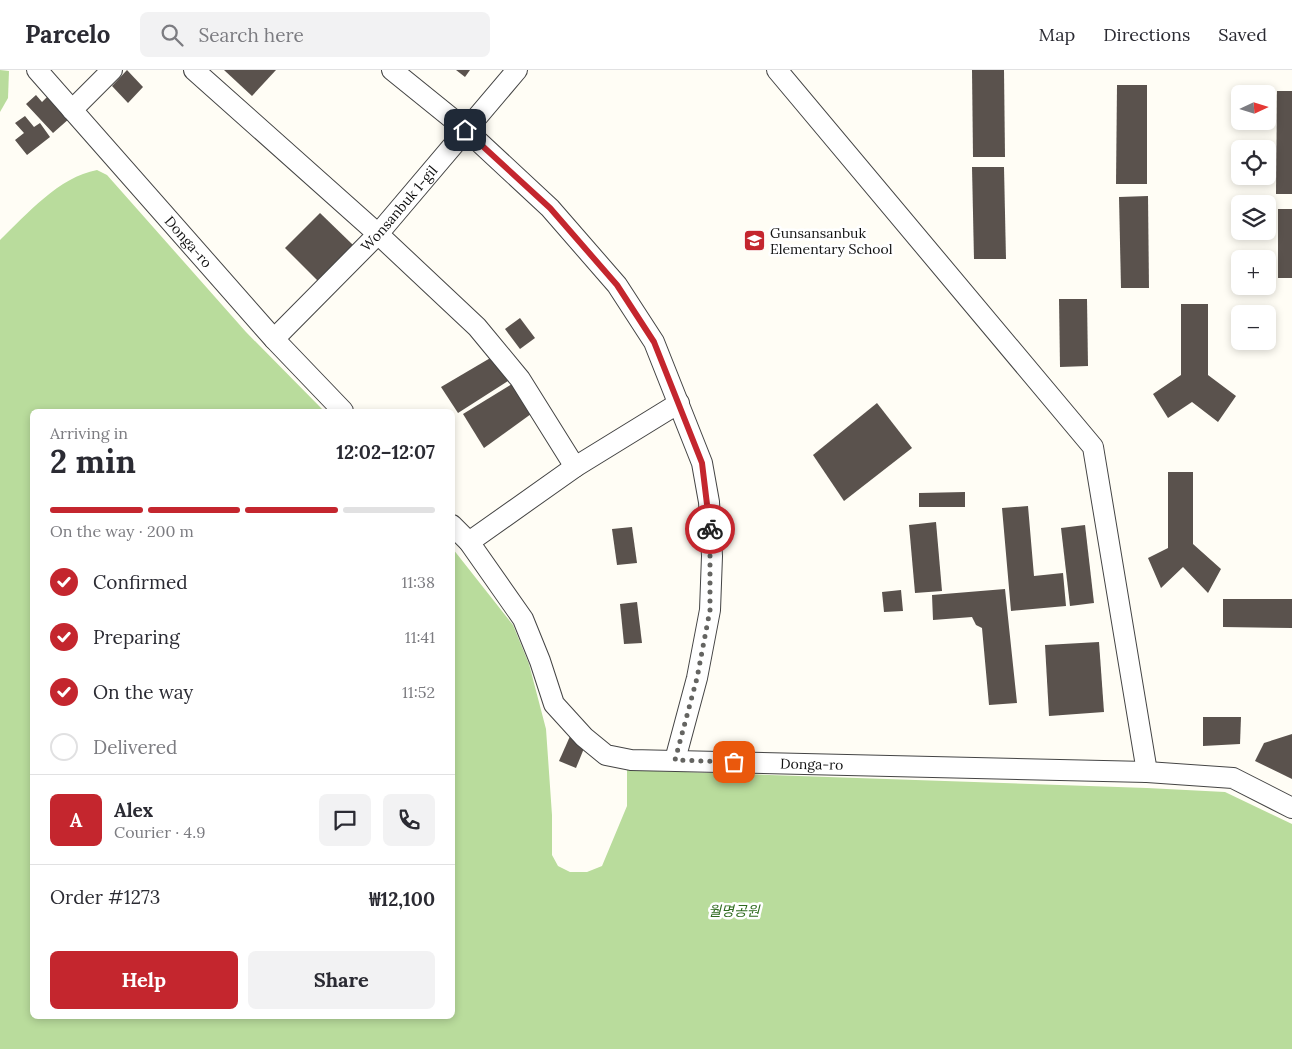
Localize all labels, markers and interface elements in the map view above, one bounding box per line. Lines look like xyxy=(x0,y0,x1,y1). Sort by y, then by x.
search box xyxy=(140,12,490,57)
text: Parcelo xyxy=(25,19,110,50)
icon: search xyxy=(158,21,186,49)
text: Search here xyxy=(198,23,304,47)
text: Map xyxy=(1039,23,1075,46)
text: Directions xyxy=(1103,23,1190,46)
text: Saved xyxy=(1218,23,1267,46)
north arrow xyxy=(1231,85,1276,130)
map controls xyxy=(1231,85,1276,350)
pin xyxy=(444,109,486,151)
icon: home xyxy=(451,116,479,144)
button: locate xyxy=(1231,140,1276,185)
street label: Wonsanbuk 1-gil xyxy=(357,162,441,255)
button: layers xyxy=(1231,195,1276,240)
street label: Donga-ro xyxy=(161,212,216,271)
place label: Gunsansanbuk Elementary School xyxy=(770,224,893,258)
school or university icon: Gunsansanbuk Elementary School xyxy=(742,229,766,253)
button: + xyxy=(1231,250,1276,295)
button: − xyxy=(1231,305,1276,350)
text: Arriving in xyxy=(50,423,128,443)
text: 12:02–12:07 xyxy=(336,440,435,464)
text: 2 min xyxy=(50,441,136,482)
courier xyxy=(685,504,735,554)
icon: bike xyxy=(696,515,724,543)
text: On the way · 200 m xyxy=(50,521,194,541)
icon: check xyxy=(50,568,78,596)
text: Confirmed xyxy=(93,570,188,594)
text: 11:38 xyxy=(401,572,435,592)
icon: check xyxy=(50,623,78,651)
text: Preparing xyxy=(93,625,180,649)
text: 11:41 xyxy=(405,627,435,647)
icon: check xyxy=(50,678,78,706)
text: On the way xyxy=(93,680,193,704)
text: 11:52 xyxy=(402,682,435,702)
text: Delivered xyxy=(93,735,177,759)
pin xyxy=(713,741,755,783)
icon: bag xyxy=(720,748,748,776)
street label: Donga-ro xyxy=(780,754,844,774)
button: chat xyxy=(319,794,371,846)
button: phone xyxy=(383,794,435,846)
text: Alex xyxy=(114,798,153,822)
text: A xyxy=(70,808,82,832)
text: Courier · 4.9 xyxy=(114,822,205,842)
text: Order #1273 xyxy=(50,885,160,909)
text: ₩12,100 xyxy=(369,887,435,911)
park label: 월명공원 xyxy=(708,902,761,920)
button: Help xyxy=(50,951,238,1009)
button: Share xyxy=(248,951,435,1009)

